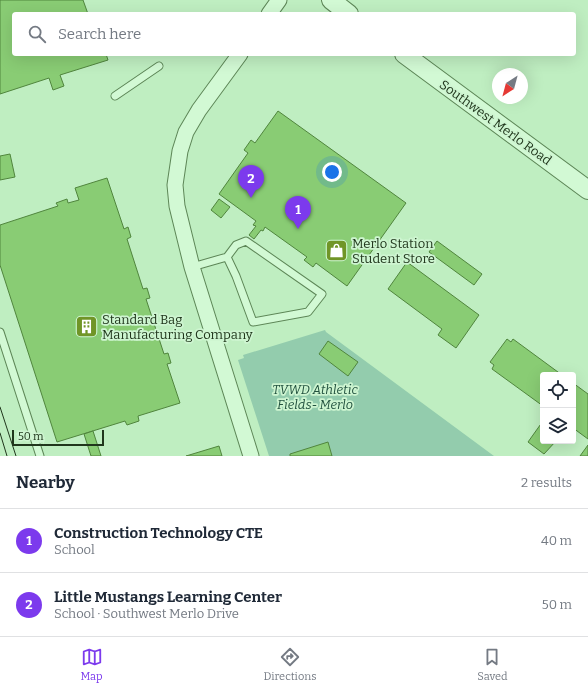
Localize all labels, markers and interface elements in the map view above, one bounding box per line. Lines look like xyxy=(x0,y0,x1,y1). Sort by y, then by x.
search box xyxy=(12,12,576,56)
icon: search xyxy=(26,23,48,45)
text: Search here xyxy=(58,25,141,43)
north arrow xyxy=(492,68,528,104)
street label: Southwest Merlo Road xyxy=(437,77,555,168)
your location xyxy=(322,162,342,182)
pin: 2 xyxy=(238,165,264,198)
pin: 1 xyxy=(285,196,311,229)
place label: Merlo Station Student Store xyxy=(352,236,435,266)
shop icon: Merlo Station Student Store xyxy=(323,237,349,263)
place label: Standard Bag Manufacturing Company xyxy=(102,312,253,342)
building icon: Standard Bag Manufacturing Company xyxy=(74,313,100,339)
map controls xyxy=(540,372,576,444)
button: locate xyxy=(540,372,576,408)
park label: TVWD Athletic Fields- Merlo xyxy=(272,382,358,412)
button: layers xyxy=(540,408,576,444)
scale bar xyxy=(12,428,104,447)
text: 50 m xyxy=(18,430,44,443)
text: Nearby xyxy=(16,472,75,493)
text: 2 results xyxy=(521,475,572,490)
text: Construction Technology CTE xyxy=(54,524,263,542)
text: 1 xyxy=(26,533,32,548)
text: 40 m xyxy=(541,533,572,548)
text: School xyxy=(54,542,95,557)
text: Little Mustangs Learning Center xyxy=(54,588,282,606)
text: 2 xyxy=(25,597,33,612)
text: 50 m xyxy=(542,597,572,612)
text: School · Southwest Merlo Drive xyxy=(54,606,239,621)
tab: Map xyxy=(80,646,103,683)
tab: Directions xyxy=(264,646,316,683)
tab: Saved xyxy=(477,646,508,683)

